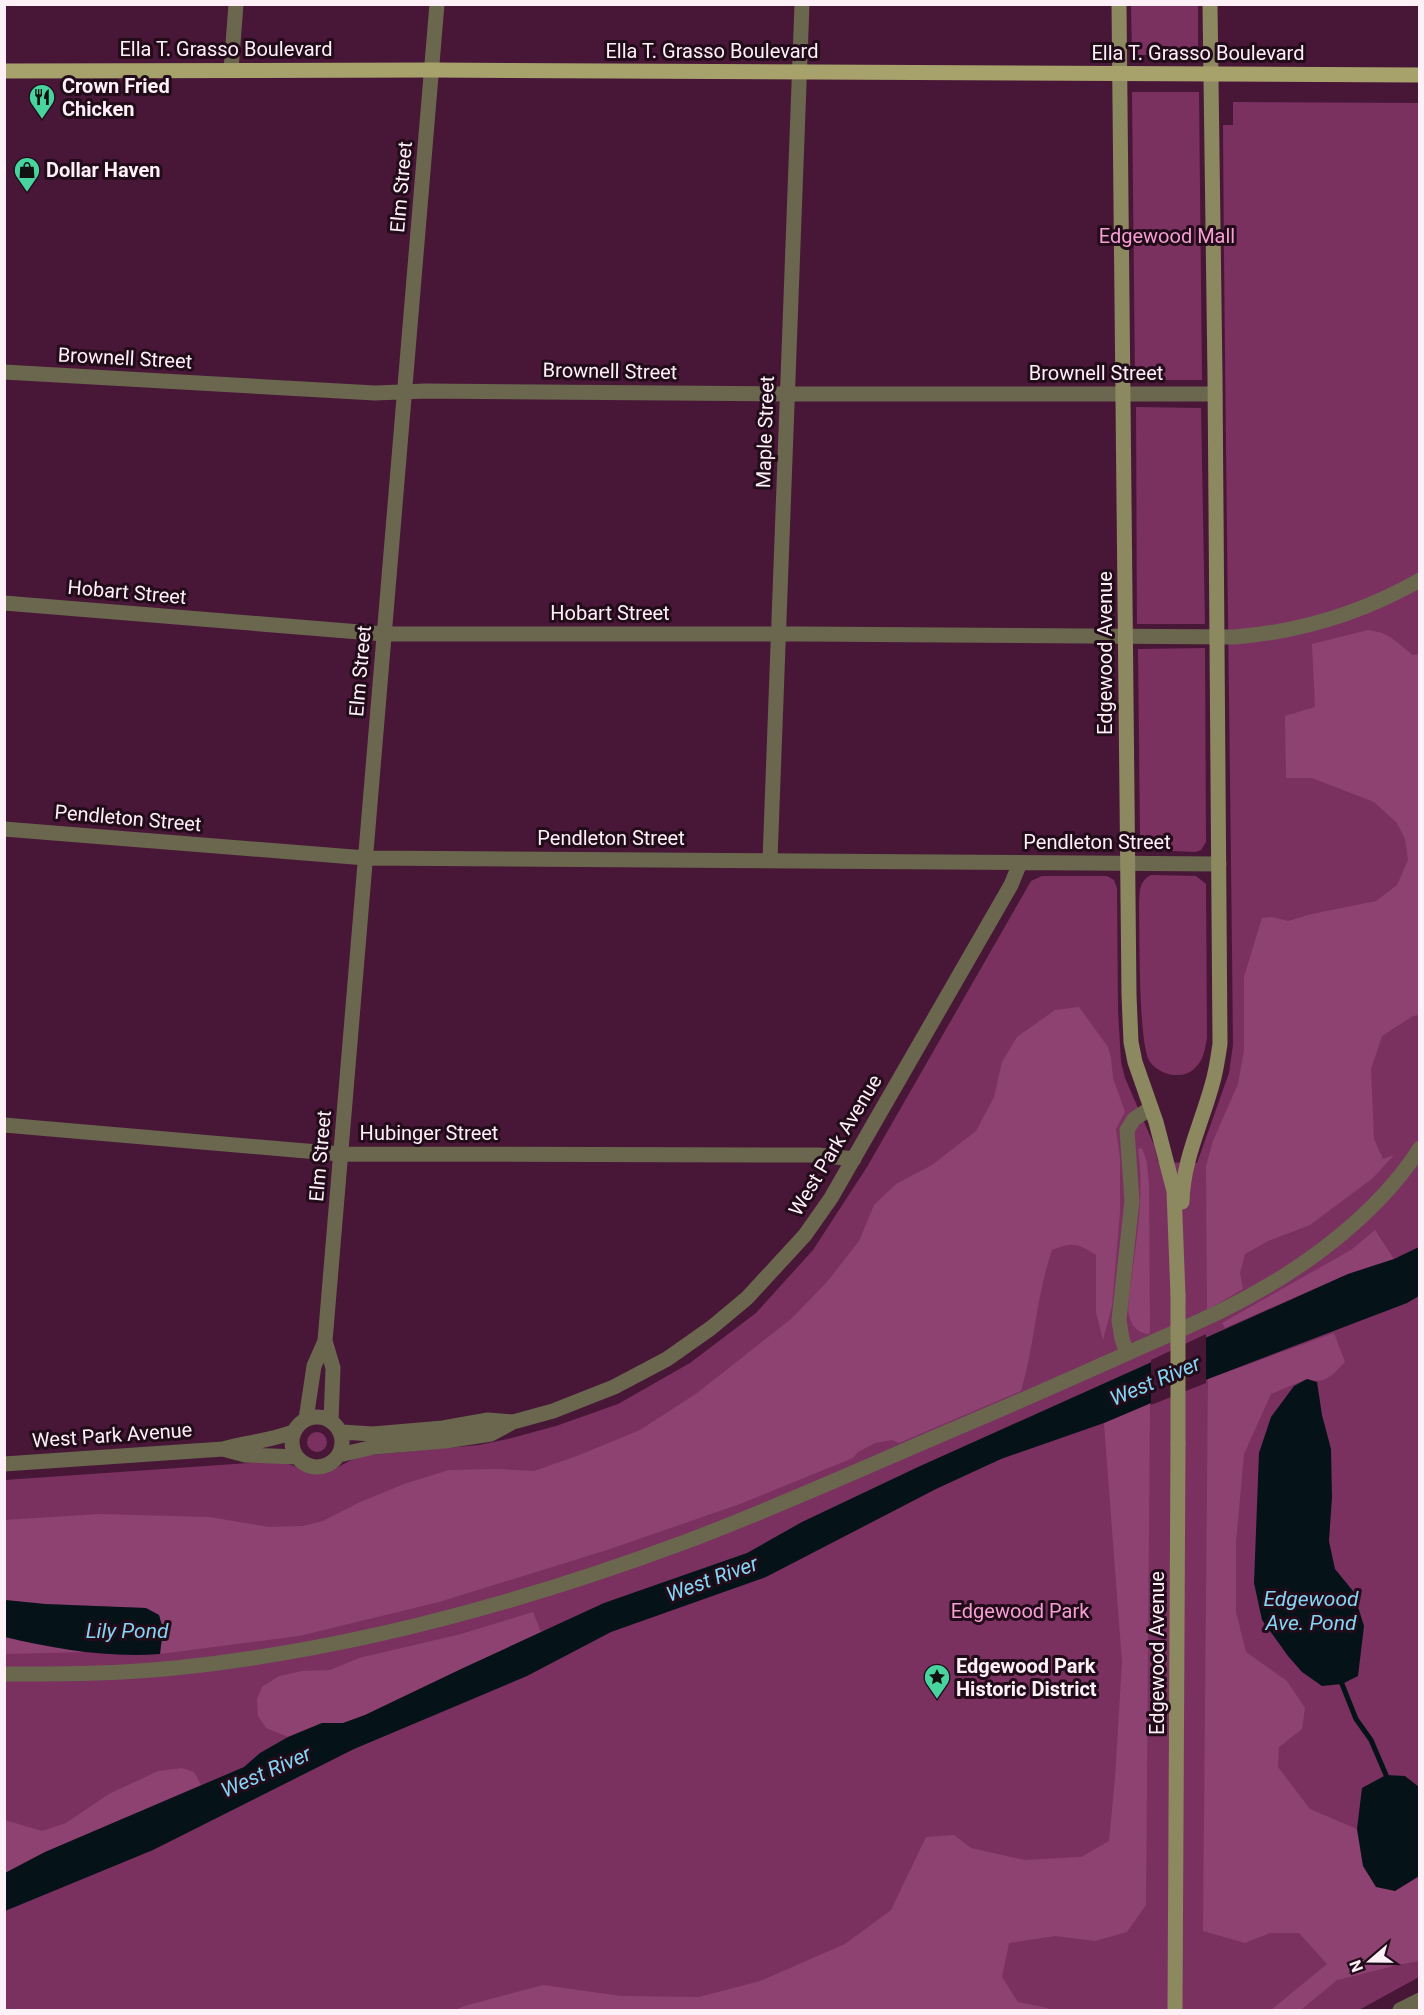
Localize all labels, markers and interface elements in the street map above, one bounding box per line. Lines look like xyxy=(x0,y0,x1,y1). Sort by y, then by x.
street label: Ella T. Grasso Boulevard xyxy=(119,37,333,61)
street label: Ella T. Grasso Boulevard xyxy=(605,39,819,63)
street label: Ella T. Grasso Boulevard xyxy=(1091,41,1305,65)
place label: Crown Fried Chicken xyxy=(62,74,170,121)
restaurant icon: Crown Fried Chicken xyxy=(27,82,57,120)
street label: Elm Street xyxy=(385,140,417,234)
shop icon: Dollar Haven xyxy=(12,155,42,193)
place label: Dollar Haven xyxy=(46,158,161,182)
park label: Edgewood Mall xyxy=(1099,224,1235,248)
street label: Brownell Street xyxy=(57,342,193,374)
street label: Brownell Street xyxy=(543,358,677,384)
street label: Brownell Street xyxy=(1029,361,1163,385)
street label: Maple Street xyxy=(751,375,779,489)
street label: Edgewood Avenue xyxy=(1093,571,1117,735)
street label: Hobart Street xyxy=(67,575,187,609)
street label: Hobart Street xyxy=(550,601,670,625)
street label: Elm Street xyxy=(344,624,376,718)
street label: Pendleton Street xyxy=(54,800,202,836)
street label: Pendleton Street xyxy=(537,826,685,850)
street label: Pendleton Street xyxy=(1023,830,1171,854)
street label: West Park Avenue xyxy=(783,1070,887,1220)
street label: Elm Street xyxy=(304,1109,336,1203)
street label: Hubinger Street xyxy=(360,1121,498,1145)
water label: West River xyxy=(1106,1351,1205,1411)
street label: West Park Avenue xyxy=(31,1417,193,1453)
water label: West River xyxy=(663,1551,762,1607)
street label: Edgewood Avenue xyxy=(1145,1571,1169,1735)
water label: Edgewood Ave. Pond xyxy=(1263,1587,1359,1635)
park label: Edgewood Park xyxy=(951,1599,1090,1623)
water label: Lily Pond xyxy=(86,1619,169,1643)
place label: Edgewood Park Historic District xyxy=(956,1654,1097,1701)
place icon: Edgewood Park Historic District xyxy=(922,1662,952,1700)
water label: West River xyxy=(217,1741,316,1802)
north arrow xyxy=(1340,1931,1400,1991)
text: N xyxy=(1346,1957,1367,1975)

